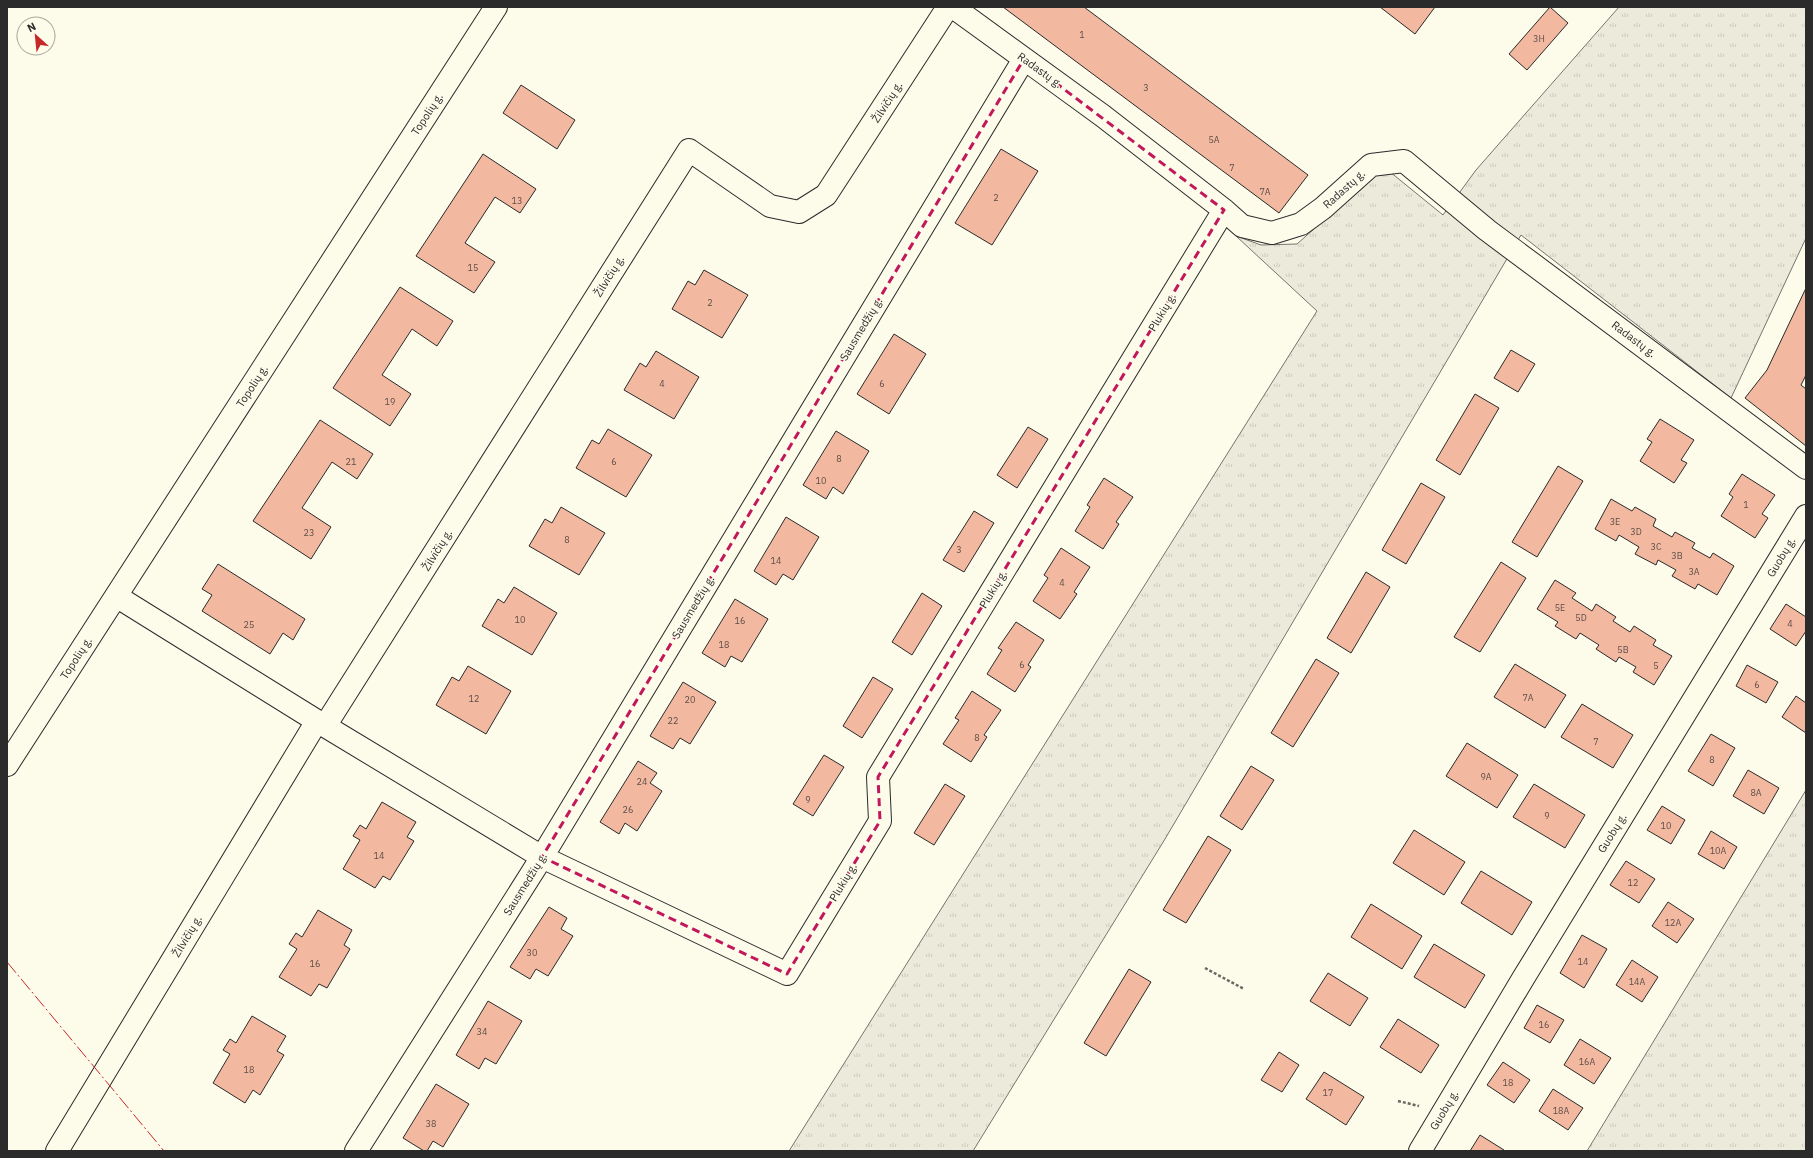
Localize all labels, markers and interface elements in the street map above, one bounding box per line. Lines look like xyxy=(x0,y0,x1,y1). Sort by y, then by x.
north arrow xyxy=(16,16,56,56)
text: N xyxy=(25,19,38,35)
house number: 1 xyxy=(1079,29,1085,40)
house number: 3H xyxy=(1533,33,1545,44)
street label: Radastų g. xyxy=(1015,49,1065,91)
street label: Žilvičių g. xyxy=(869,79,905,125)
house number: 3 xyxy=(1143,82,1149,93)
street label: Topolių g. xyxy=(408,90,446,138)
house number: 5A xyxy=(1208,134,1220,145)
house number: 7 xyxy=(1229,162,1235,173)
street label: Radastų g. xyxy=(1320,166,1368,212)
house number: 7A xyxy=(1259,186,1271,197)
house number: 2 xyxy=(993,192,999,203)
house number: 13 xyxy=(512,195,522,206)
street label: Žilvičių g. xyxy=(591,253,627,299)
house number: 15 xyxy=(468,262,478,273)
street label: Plukių g. xyxy=(1145,290,1179,334)
street label: Sausmedžių g. xyxy=(837,295,885,363)
house number: 2 xyxy=(707,297,713,308)
street label: Radastų g. xyxy=(1609,318,1659,360)
street label: Topolių g. xyxy=(233,362,271,410)
house number: 4 xyxy=(659,378,665,389)
house number: 6 xyxy=(879,378,885,389)
house number: 19 xyxy=(385,396,395,407)
house number: 8 xyxy=(836,453,842,464)
house number: 21 xyxy=(346,456,356,467)
house number: 6 xyxy=(611,456,617,467)
house number: 10 xyxy=(816,475,826,486)
house number: 1 xyxy=(1743,499,1749,510)
house number: 3E xyxy=(1610,516,1620,527)
house number: 3D xyxy=(1630,526,1642,537)
house number: 23 xyxy=(304,527,314,538)
street label: Žilvičių g. xyxy=(419,527,455,573)
house number: 8 xyxy=(564,534,570,545)
street label: Guobų g. xyxy=(1764,534,1798,580)
house number: 3C xyxy=(1651,541,1662,552)
house number: 3 xyxy=(956,544,962,555)
house number: 3B xyxy=(1671,550,1683,561)
house number: 14 xyxy=(771,555,781,566)
house number: 3A xyxy=(1688,566,1700,577)
street label: Plukių g. xyxy=(976,567,1010,611)
street label: Sausmedžių g. xyxy=(669,573,717,641)
house number: 4 xyxy=(1059,577,1065,588)
house number: 5E xyxy=(1555,602,1565,613)
house number: 5D xyxy=(1575,612,1587,623)
house number: 10 xyxy=(515,614,525,625)
house number: 16 xyxy=(735,615,745,626)
house number: 4 xyxy=(1787,618,1793,629)
house number: 25 xyxy=(244,619,254,630)
street label: Topolių g. xyxy=(57,634,95,682)
house number: 18 xyxy=(719,639,729,650)
house number: 5B xyxy=(1617,644,1629,655)
house number: 6 xyxy=(1019,659,1025,670)
house number: 5 xyxy=(1653,660,1659,671)
house number: 6 xyxy=(1754,679,1760,690)
house number: 7A xyxy=(1522,692,1534,703)
house number: 12 xyxy=(469,693,479,704)
house number: 20 xyxy=(685,694,695,705)
house number: 22 xyxy=(668,715,678,726)
house number: 8 xyxy=(974,732,980,743)
house number: 7 xyxy=(1593,736,1599,747)
house number: 8 xyxy=(1709,754,1715,765)
house number: 9A xyxy=(1480,771,1492,782)
house number: 24 xyxy=(637,776,647,787)
house number: 8A xyxy=(1750,787,1762,798)
house number: 9 xyxy=(805,794,811,805)
house number: 26 xyxy=(623,804,633,815)
house number: 9 xyxy=(1544,810,1550,821)
street label: Guobų g. xyxy=(1594,811,1630,855)
house number: 10 xyxy=(1661,820,1671,831)
house number: 10A xyxy=(1710,845,1727,856)
house number: 14 xyxy=(374,850,384,861)
street label: Sausmedžių g. xyxy=(500,850,550,918)
street label: Plukių g. xyxy=(826,860,860,904)
house number: 12 xyxy=(1628,877,1638,888)
street label: Žilvičių g. xyxy=(169,913,205,959)
house number: 12A xyxy=(1665,917,1682,928)
house number: 30 xyxy=(527,947,537,958)
house number: 14 xyxy=(1578,956,1588,967)
house number: 16 xyxy=(310,958,320,969)
house number: 14A xyxy=(1629,976,1646,987)
house number: 16 xyxy=(1539,1019,1549,1030)
house number: 34 xyxy=(477,1026,487,1037)
house number: 16A xyxy=(1579,1056,1596,1067)
house number: 18 xyxy=(244,1064,254,1075)
house number: 18 xyxy=(1503,1077,1513,1088)
house number: 17 xyxy=(1323,1087,1333,1098)
street label: Guobų g. xyxy=(1427,1087,1461,1133)
house number: 18A xyxy=(1553,1105,1570,1116)
house number: 38 xyxy=(426,1118,436,1129)

